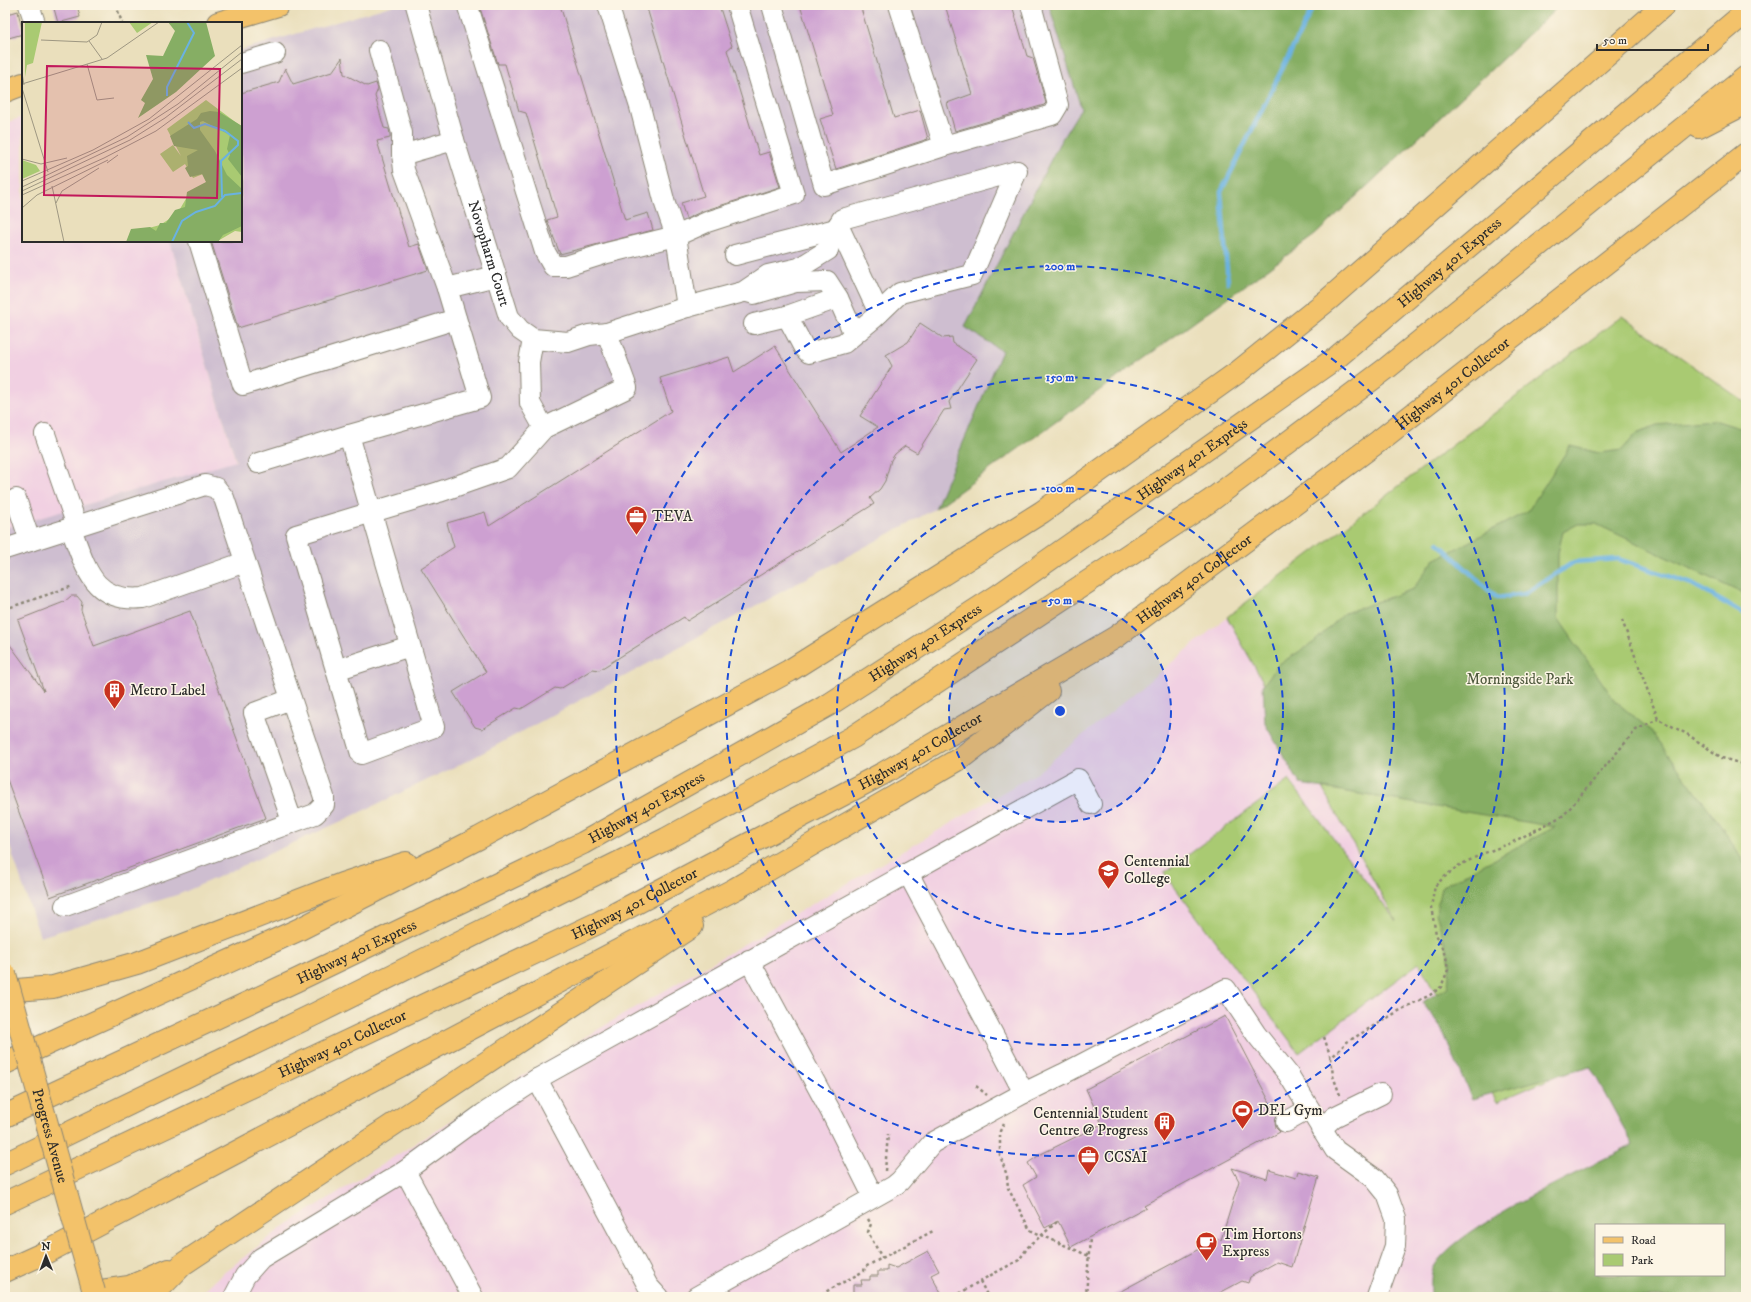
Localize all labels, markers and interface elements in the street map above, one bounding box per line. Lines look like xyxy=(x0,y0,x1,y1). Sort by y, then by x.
inset map xyxy=(22,22,242,242)
scale bar xyxy=(1597,26,1708,52)
text: 50 m xyxy=(1603,33,1627,48)
street label: Novopharm Court xyxy=(463,198,514,309)
street label: Highway 401 Express xyxy=(1394,213,1506,312)
text: 200 m xyxy=(1045,259,1075,274)
street label: Highway 401 Collector xyxy=(1392,333,1514,434)
text: 150 m xyxy=(1046,370,1074,385)
street label: Highway 401 Express xyxy=(1134,414,1251,505)
text: 100 m xyxy=(1046,481,1074,496)
office icon: TEVA xyxy=(624,503,650,536)
place label: TEVA xyxy=(652,507,693,526)
street label: Highway 401 Collector xyxy=(1133,530,1256,629)
text: 50 m xyxy=(1047,593,1072,608)
street label: Highway 401 Express xyxy=(866,600,986,686)
park label: Morningside Park xyxy=(1467,670,1574,689)
building icon: Metro Label xyxy=(102,677,128,710)
place label: Metro Label xyxy=(130,681,206,700)
centre of rings xyxy=(1053,704,1067,718)
street label: Highway 401 Collector xyxy=(855,708,986,795)
street label: Highway 401 Express xyxy=(585,767,708,848)
place label: Centennial College xyxy=(1124,852,1190,888)
school or university icon: Centennial College xyxy=(1095,857,1121,890)
street label: Highway 401 Collector xyxy=(568,863,701,944)
street label: Highway 401 Express xyxy=(294,915,420,989)
street label: Highway 401 Collector xyxy=(275,1006,410,1083)
street label: Progress Avenue xyxy=(28,1087,72,1185)
sports icon: DEL Gym xyxy=(1230,1097,1256,1130)
place label: DEL Gym xyxy=(1258,1101,1323,1120)
place label: Centennial Student Centre @ Progress xyxy=(1033,1104,1148,1140)
building icon: Centennial Student Centre @ Progress xyxy=(1151,1109,1177,1142)
office icon: CCSAI xyxy=(1076,1144,1102,1177)
place label: CCSAI xyxy=(1104,1148,1148,1167)
legend xyxy=(1595,1224,1725,1276)
place label: Tim Hortons Express xyxy=(1222,1225,1302,1261)
cafe icon: Tim Hortons Express xyxy=(1193,1230,1219,1263)
text: Road xyxy=(1631,1233,1656,1248)
north arrow xyxy=(26,1236,66,1276)
text: N xyxy=(41,1240,50,1254)
text: Park xyxy=(1631,1253,1653,1268)

